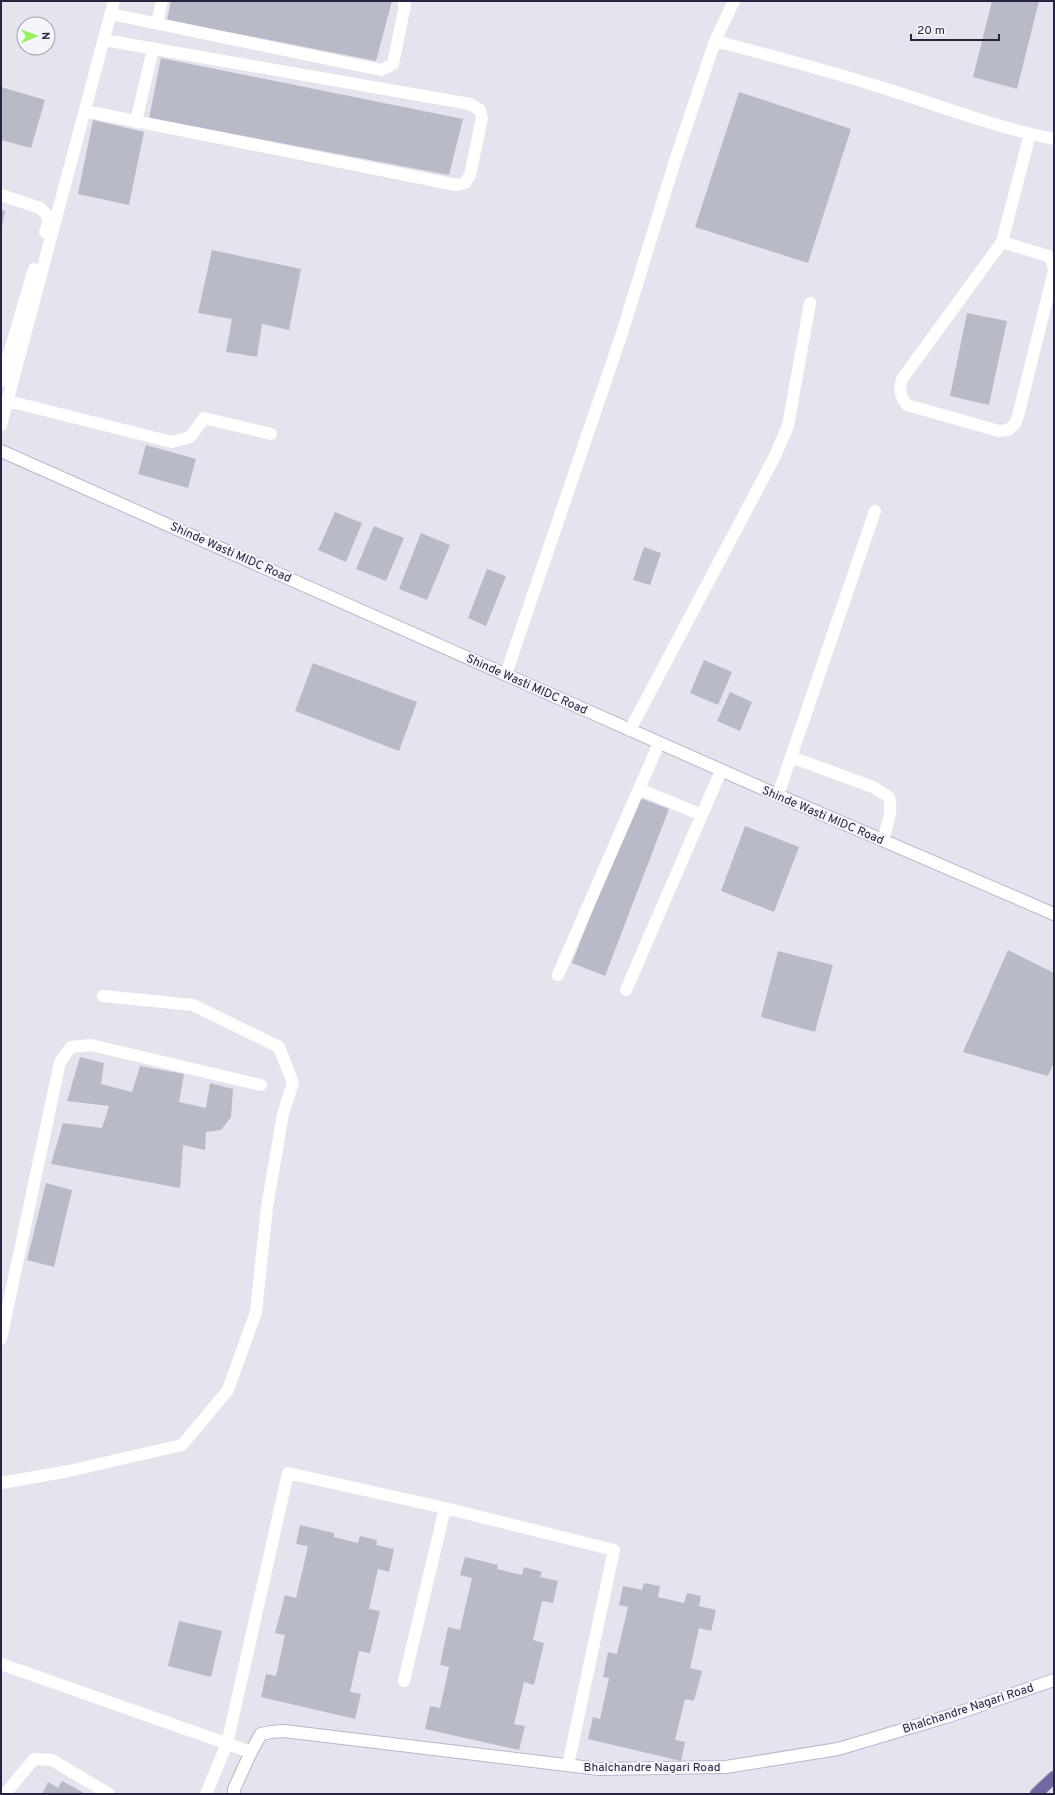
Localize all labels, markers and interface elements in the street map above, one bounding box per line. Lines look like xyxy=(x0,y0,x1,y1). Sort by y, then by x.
north arrow xyxy=(16,16,56,56)
scale bar xyxy=(911,16,999,42)
text: 20 m xyxy=(917,23,945,39)
text: N xyxy=(38,32,52,40)
street label: Shinde Wasti MIDC Road xyxy=(168,519,294,587)
street label: Shinde Wasti MIDC Road xyxy=(464,651,590,719)
street label: Shinde Wasti MIDC Road xyxy=(759,783,886,849)
street label: Bhalchandre Nagari Road xyxy=(901,1680,1036,1738)
street label: Bhalchandre Nagari Road xyxy=(584,1760,720,1776)

